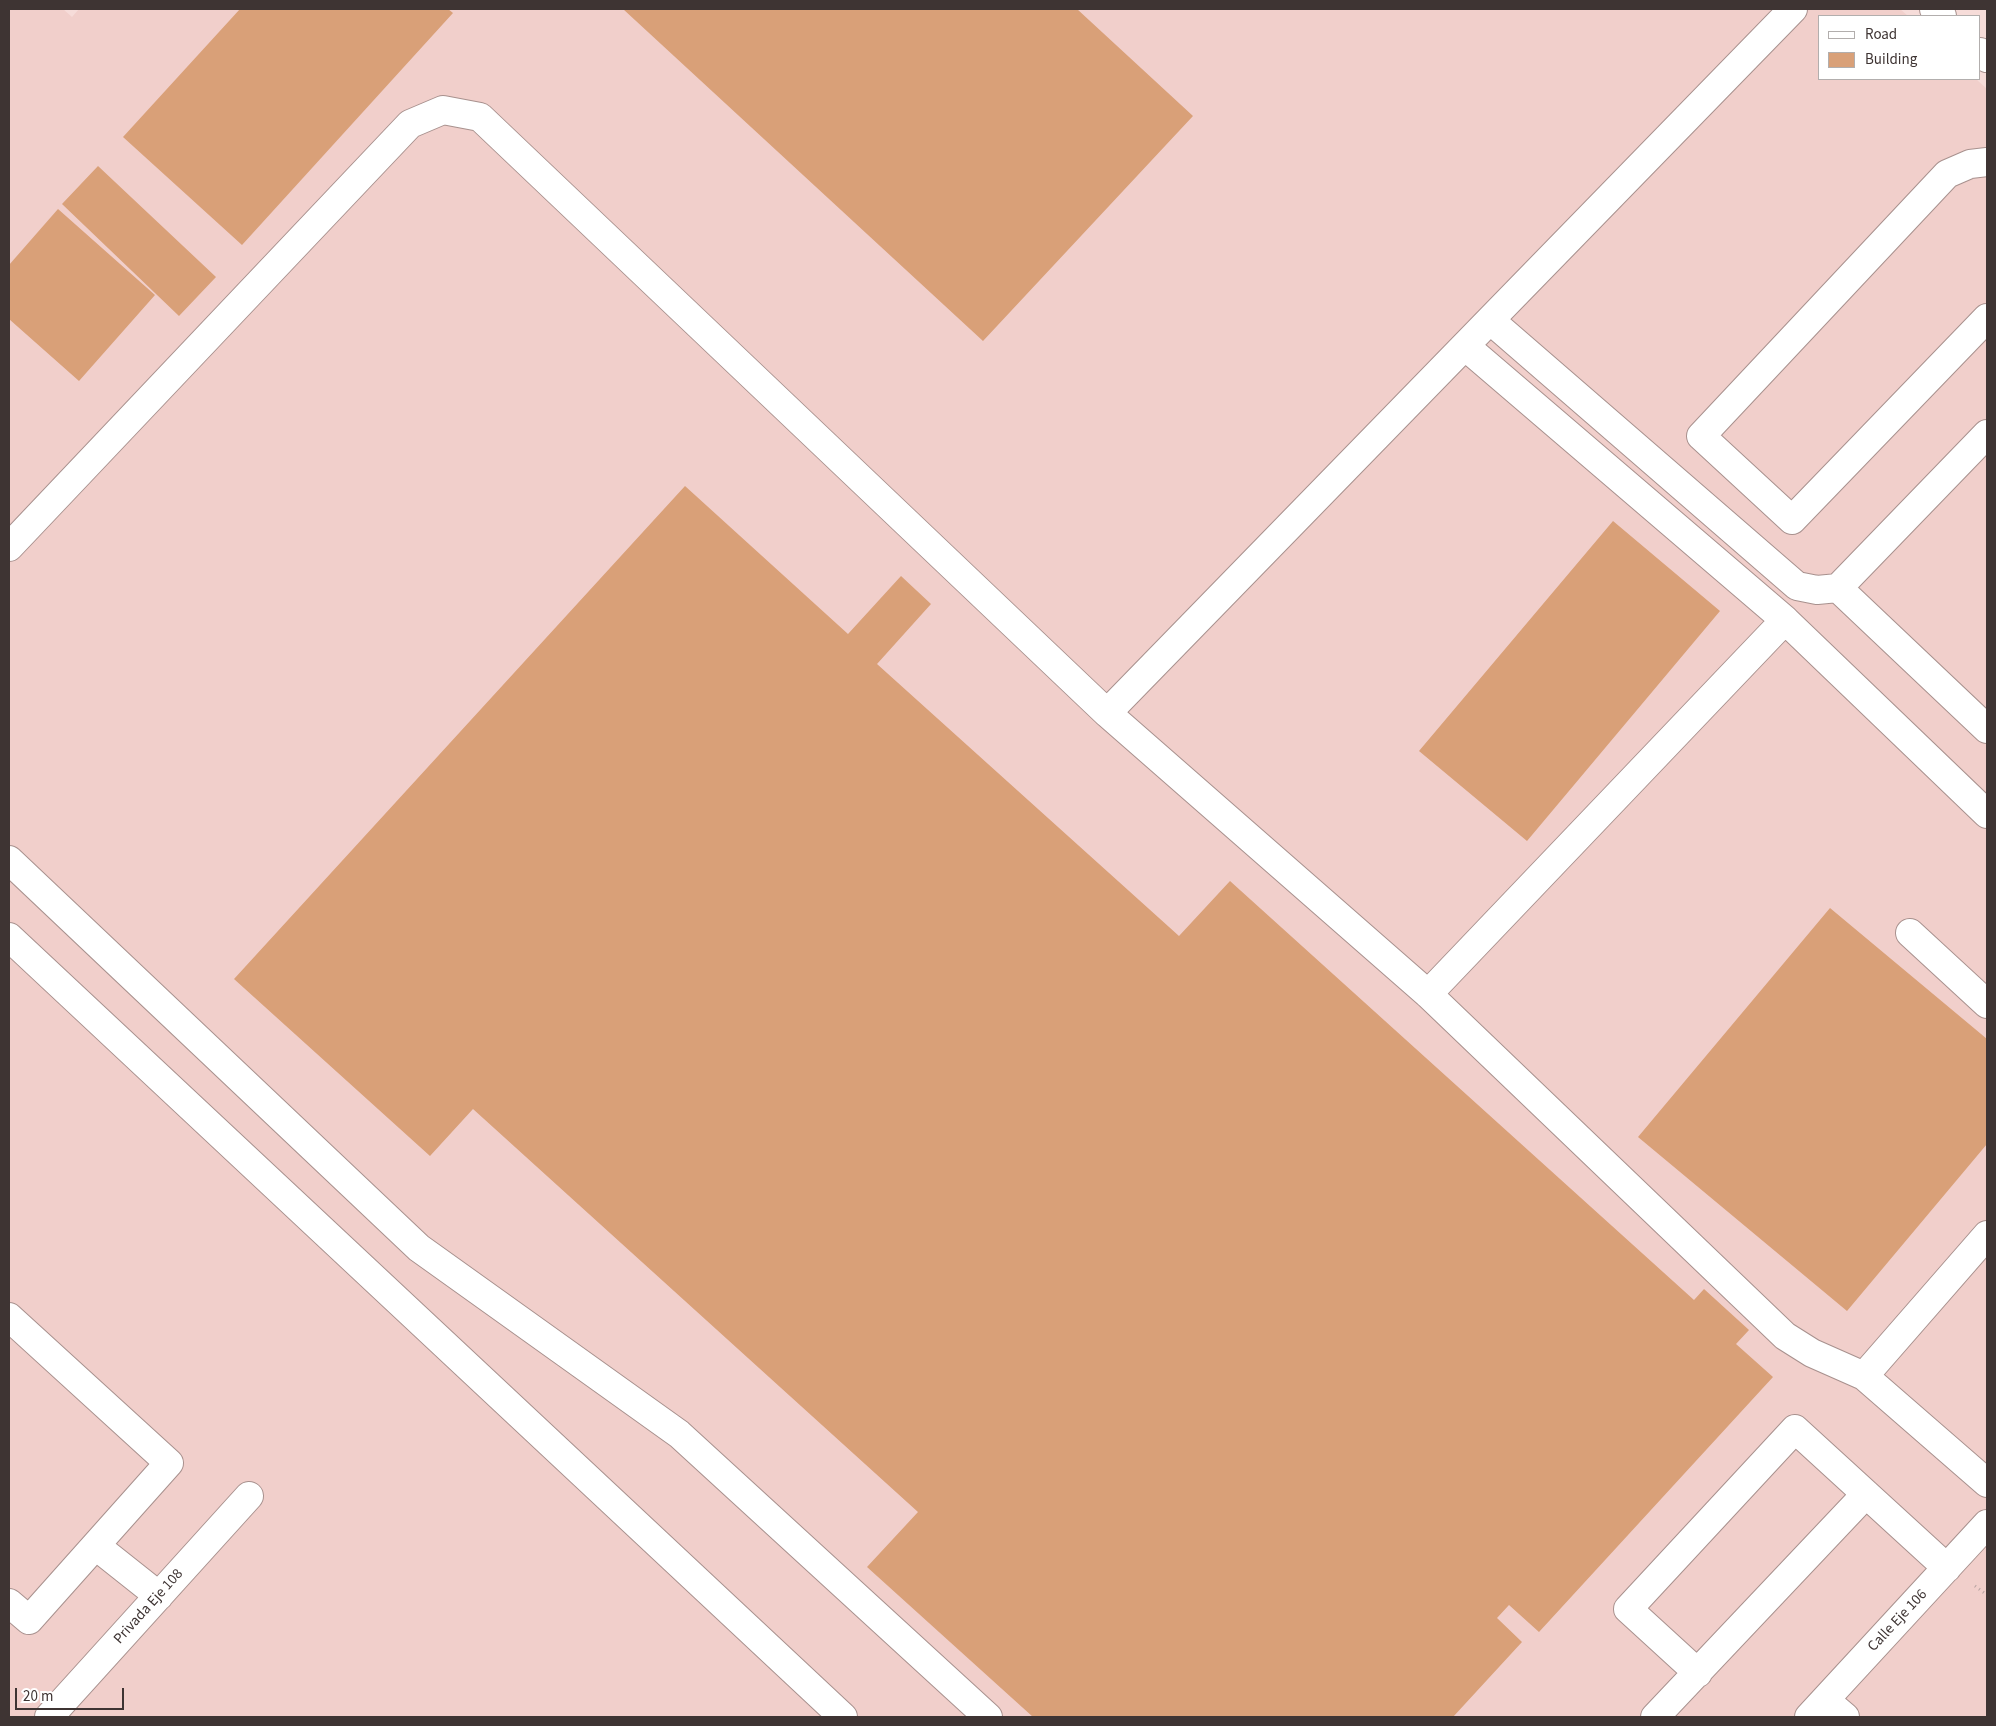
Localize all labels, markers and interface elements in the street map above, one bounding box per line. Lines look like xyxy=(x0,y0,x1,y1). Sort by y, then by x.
legend xyxy=(1818,15,1981,80)
text: Road xyxy=(1865,24,1897,45)
text: Building xyxy=(1865,49,1917,70)
street label: Privada Eje 108 xyxy=(111,1566,187,1648)
street label: Calle Eje 106 xyxy=(1865,1586,1931,1656)
scale bar xyxy=(18,1678,126,1710)
text: 20 m xyxy=(23,1686,53,1707)

